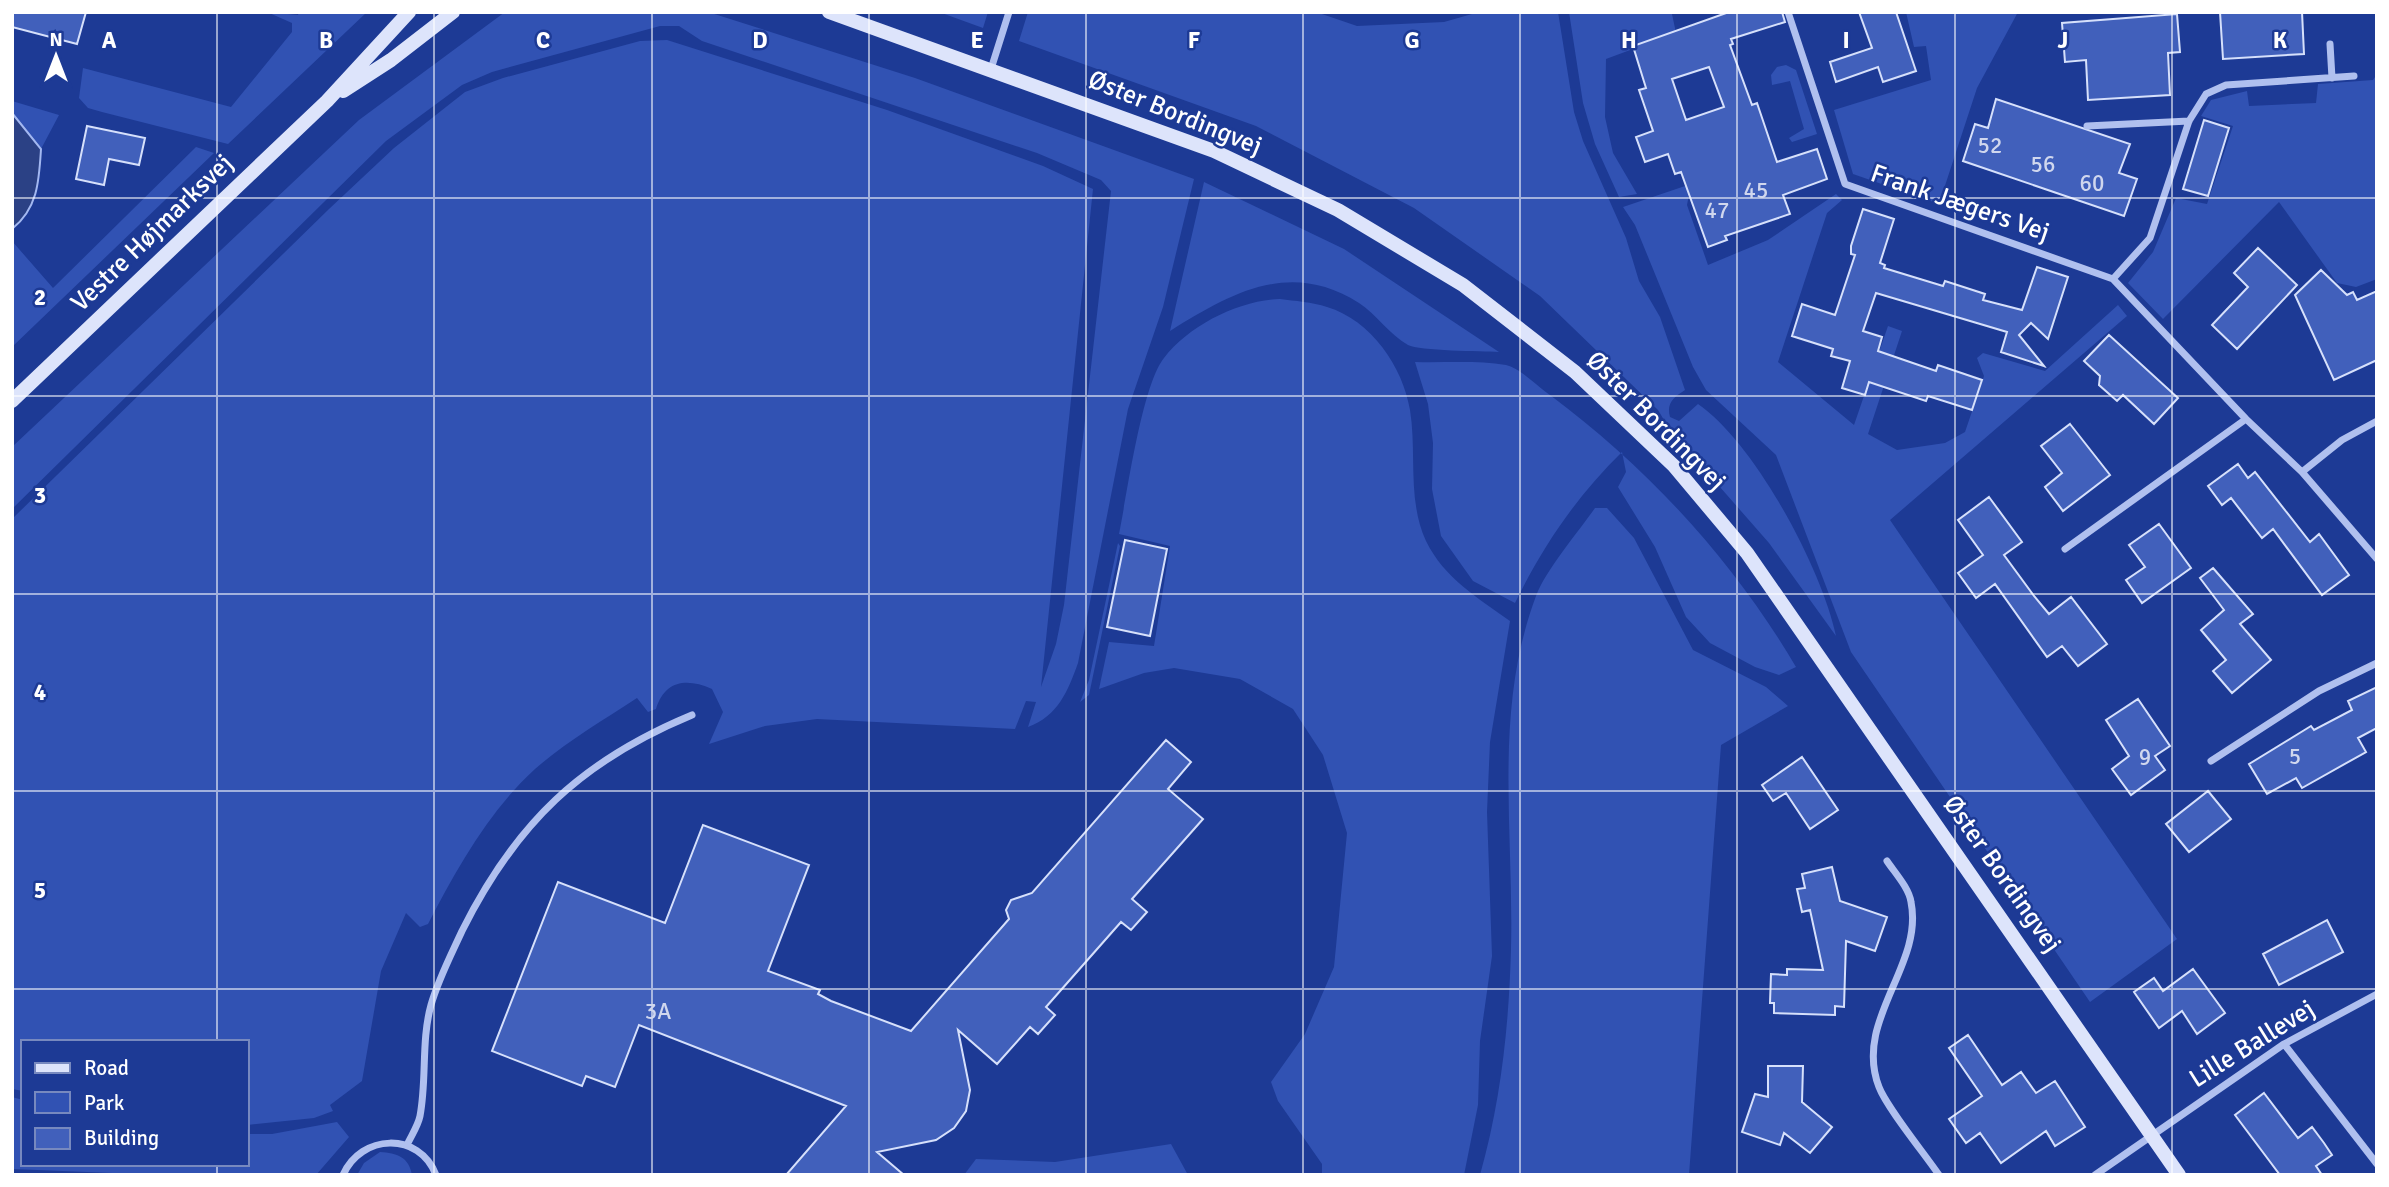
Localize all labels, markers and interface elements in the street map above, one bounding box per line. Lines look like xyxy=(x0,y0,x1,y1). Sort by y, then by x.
north arrow xyxy=(21,21,91,91)
text: A xyxy=(102,26,117,55)
text: B xyxy=(319,26,333,55)
text: C xyxy=(536,26,550,55)
text: D xyxy=(752,26,768,55)
text: E xyxy=(970,26,984,55)
text: F xyxy=(1188,26,1200,55)
text: G xyxy=(1404,26,1420,55)
text: H xyxy=(1621,26,1637,55)
text: I xyxy=(1842,26,1850,55)
text: J xyxy=(2058,26,2068,55)
text: K xyxy=(2273,26,2288,55)
text: N xyxy=(49,28,63,52)
street label: Øster Bordingvej xyxy=(1083,64,1267,162)
house number: 52 xyxy=(1978,131,2002,160)
street label: Vestre Højmarksvej xyxy=(64,148,240,318)
house number: 56 xyxy=(2031,150,2055,179)
street label: Frank Jægers Vej xyxy=(1866,157,2054,249)
house number: 60 xyxy=(2080,169,2104,198)
house number: 45 xyxy=(1744,176,1768,205)
house number: 47 xyxy=(1705,196,1729,225)
text: 2 xyxy=(34,283,46,312)
street label: Øster Bordingvej xyxy=(1579,344,1733,498)
text: 3 xyxy=(34,481,46,510)
text: 4 xyxy=(34,678,46,707)
house number: 5 xyxy=(2289,742,2301,771)
house number: 9 xyxy=(2139,743,2151,772)
street label: Øster Bordingvej xyxy=(1936,789,2068,959)
text: 5 xyxy=(34,876,46,905)
street label: Lille Ballevej xyxy=(2183,993,2321,1095)
house number: 3A xyxy=(645,997,671,1026)
legend xyxy=(21,1040,248,1166)
text: Road xyxy=(84,1055,129,1081)
text: Park xyxy=(84,1090,125,1116)
text: Building xyxy=(84,1125,159,1151)

